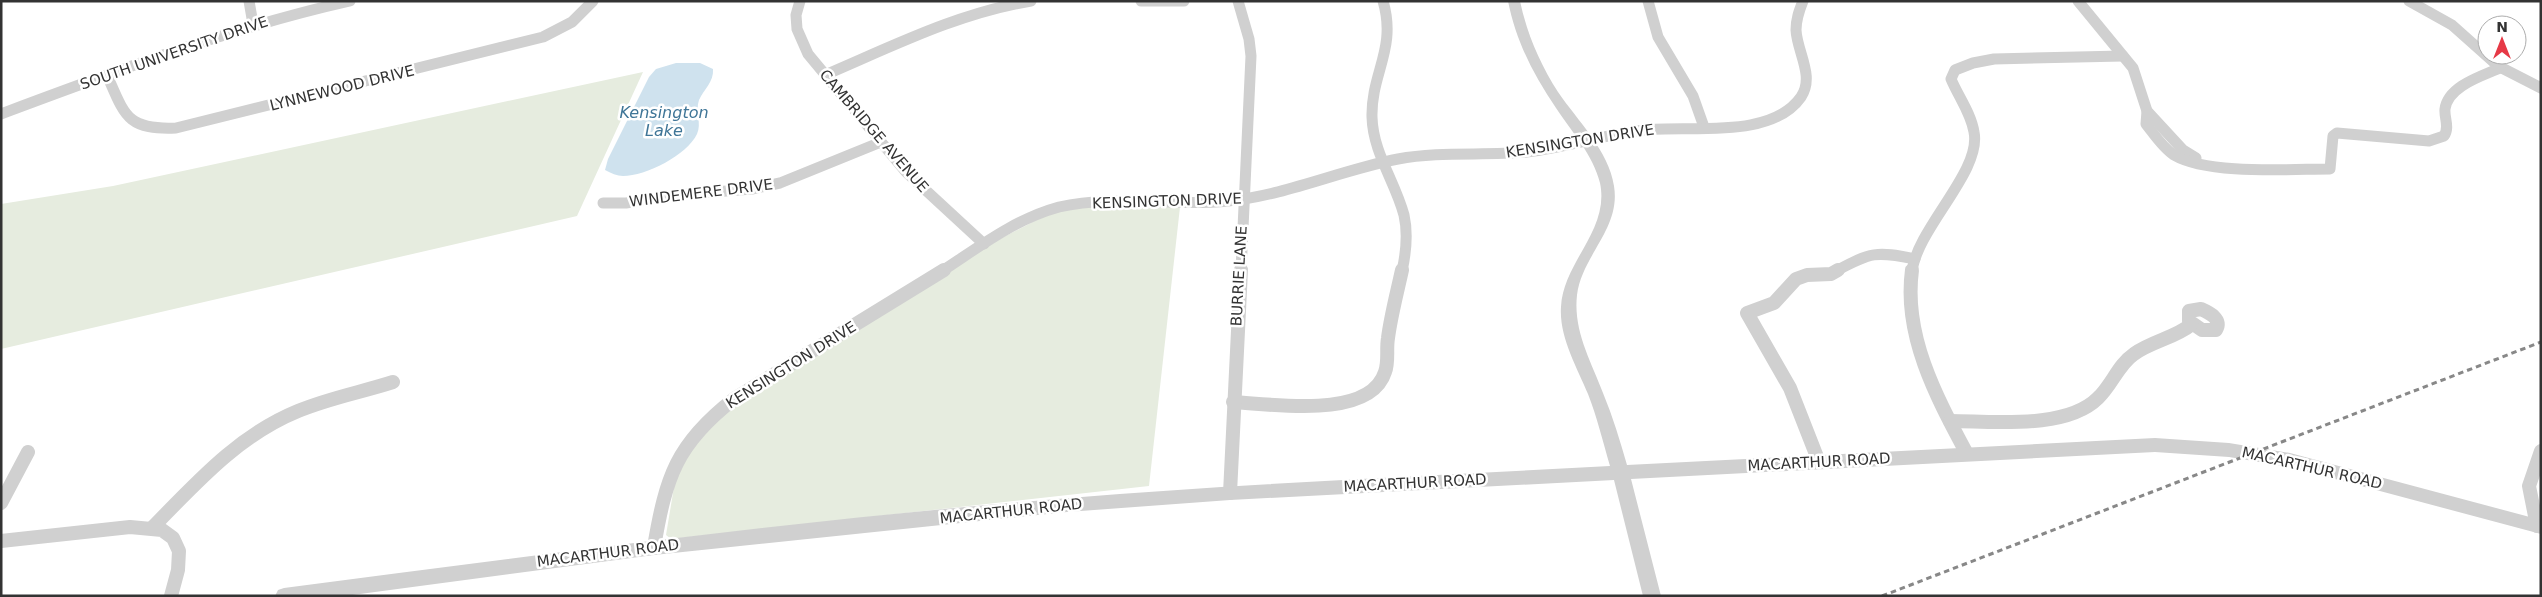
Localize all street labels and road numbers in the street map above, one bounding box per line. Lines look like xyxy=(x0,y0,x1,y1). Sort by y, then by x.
street label: SOUTH UNIVERSITY DRIVE xyxy=(78,12,270,94)
street label: LYNNEWOOD DRIVE xyxy=(268,61,416,115)
street label: CAMBRIDGE AVENUE xyxy=(816,66,932,196)
street label: KENSINGTON DRIVE xyxy=(1505,120,1655,162)
street label: WINDEMERE DRIVE xyxy=(628,175,774,211)
street label: KENSINGTON DRIVE xyxy=(1092,189,1242,213)
street label: BURRIE LANE xyxy=(1227,225,1251,327)
street label: KENSINGTON DRIVE xyxy=(723,318,859,412)
street label: MACARTHUR ROAD xyxy=(2240,443,2384,493)
street label: MACARTHUR ROAD xyxy=(1747,449,1891,475)
street label: MACARTHUR ROAD xyxy=(1343,470,1487,496)
street label: MACARTHUR ROAD xyxy=(939,495,1083,527)
street label: MACARTHUR ROAD xyxy=(536,535,680,571)

